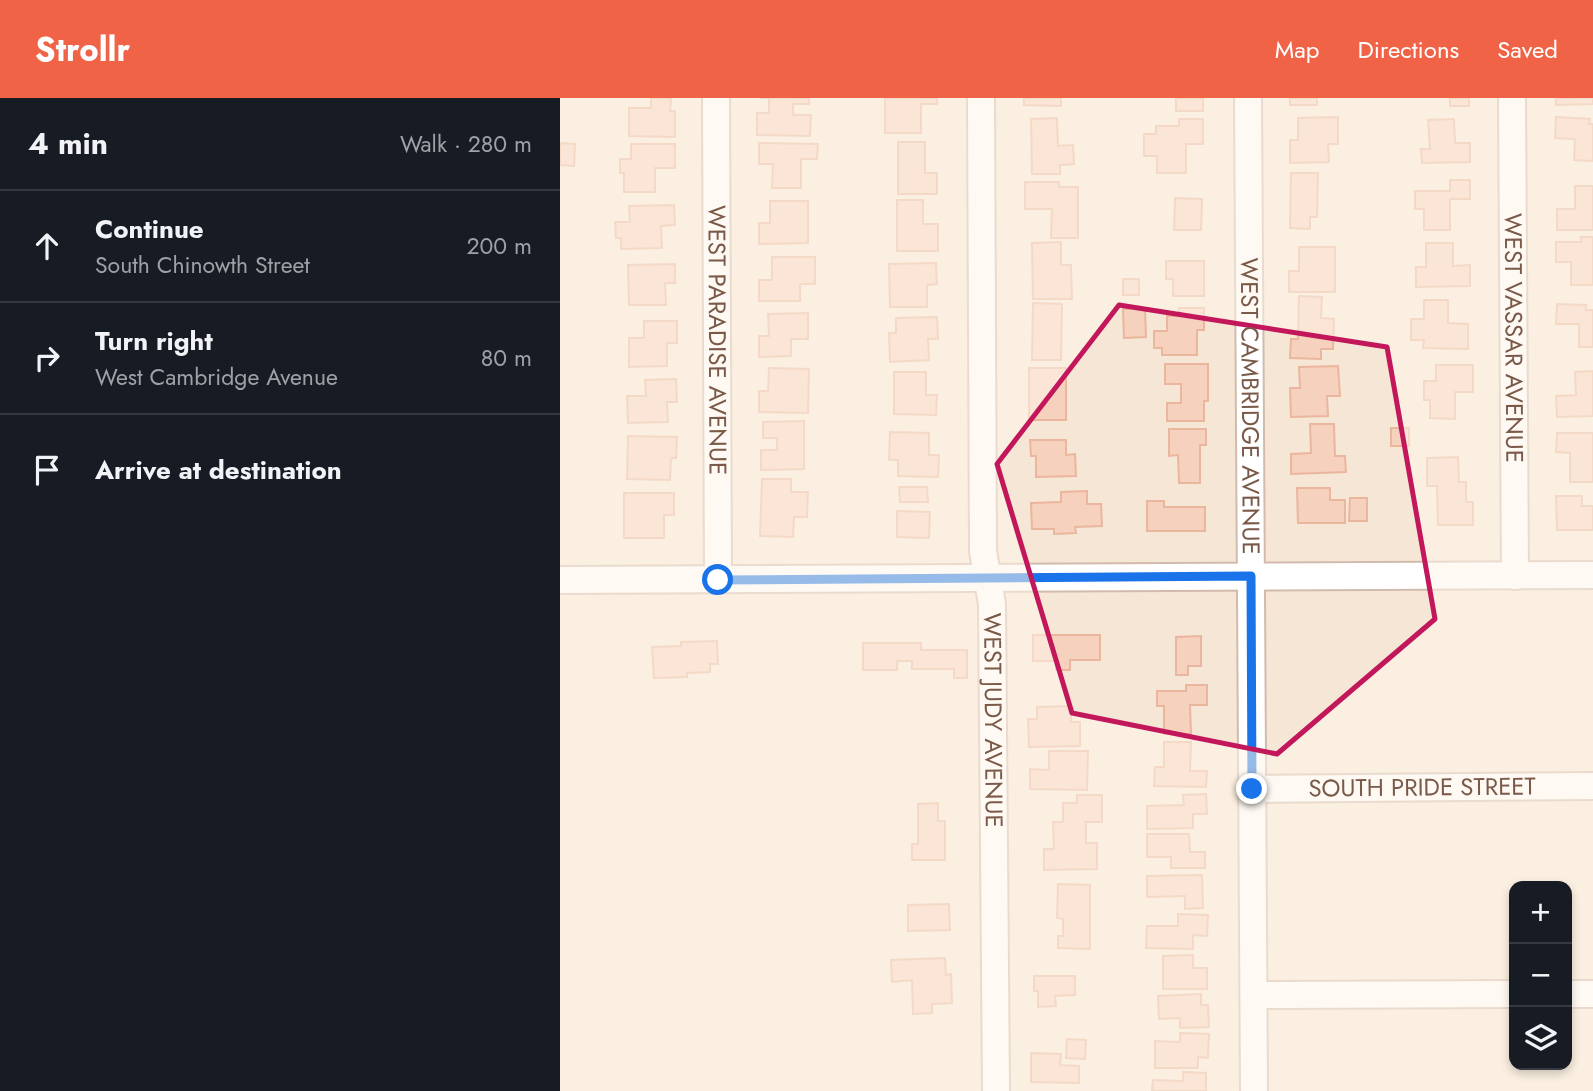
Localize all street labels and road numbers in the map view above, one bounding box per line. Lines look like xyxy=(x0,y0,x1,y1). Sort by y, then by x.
street label: WEST PARADISE AVENUE xyxy=(699,205,736,475)
street label: WEST VASSAR AVENUE xyxy=(1496,213,1532,463)
street label: WEST CAMBRIDGE AVENUE xyxy=(1232,257,1269,555)
street label: WEST JUDY AVENUE xyxy=(975,613,1012,828)
street label: SOUTH PRIDE STREET xyxy=(1308,769,1536,806)

